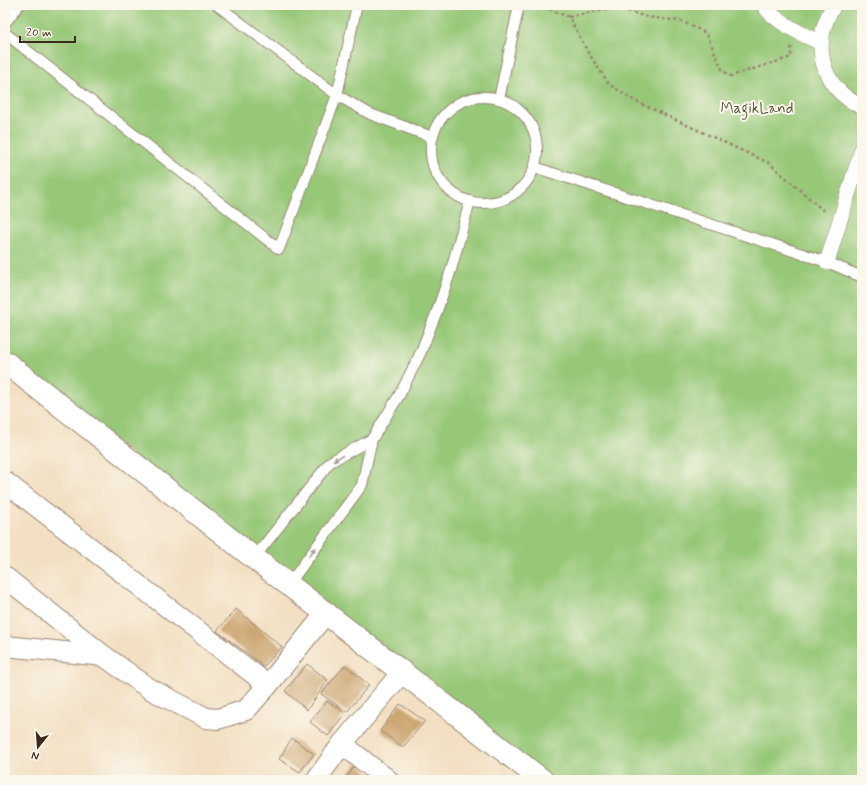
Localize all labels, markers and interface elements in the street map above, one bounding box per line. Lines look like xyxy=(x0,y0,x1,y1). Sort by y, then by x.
scale bar xyxy=(20,18,75,44)
text: 20 m xyxy=(26,25,52,41)
park label: MagikLand xyxy=(720,99,794,120)
one-way arrow xyxy=(332,455,344,461)
one-way arrow xyxy=(308,547,316,558)
north arrow xyxy=(18,727,58,767)
text: N xyxy=(30,748,41,763)

